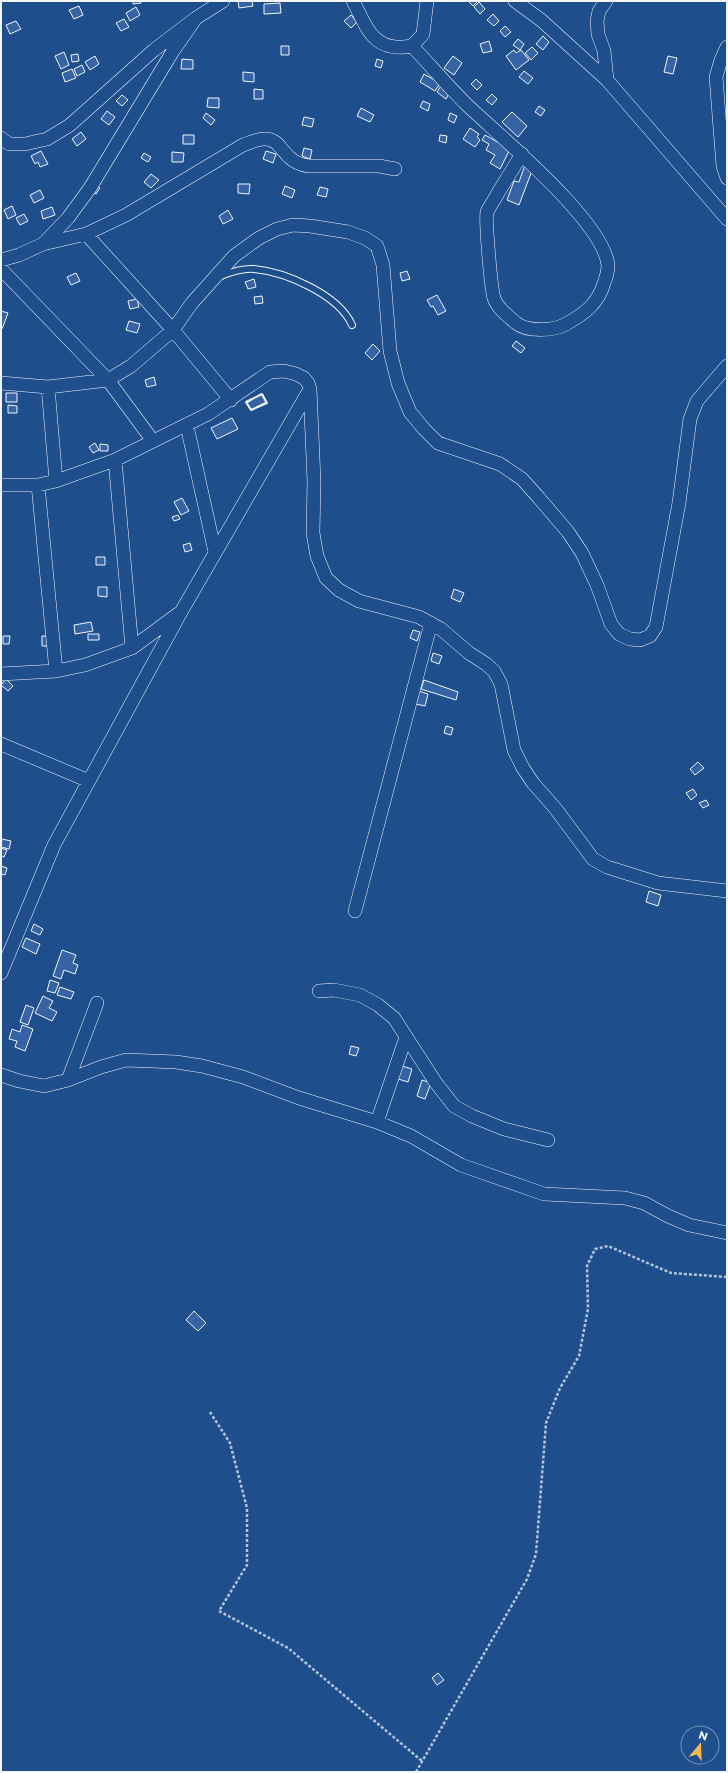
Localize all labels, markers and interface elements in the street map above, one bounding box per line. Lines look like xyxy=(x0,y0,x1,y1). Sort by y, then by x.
north arrow xyxy=(680,1725,720,1765)
text: N xyxy=(697,1727,710,1744)

